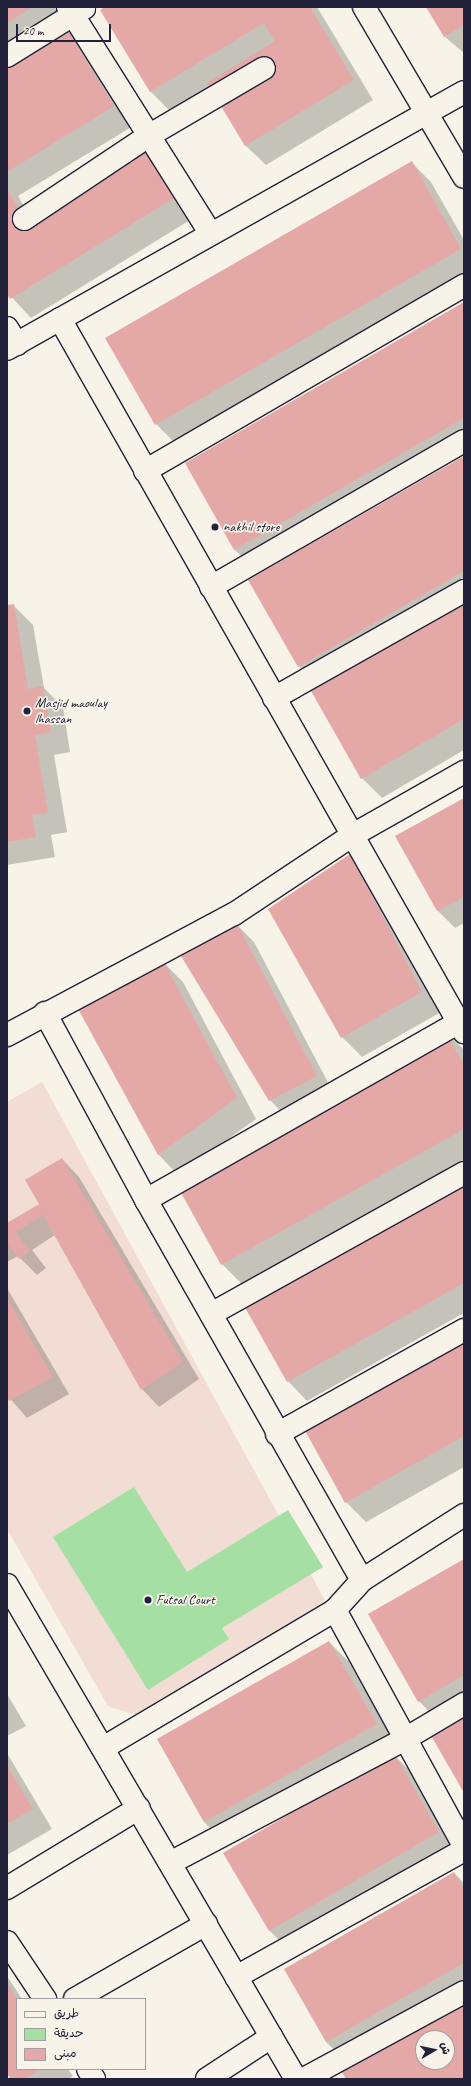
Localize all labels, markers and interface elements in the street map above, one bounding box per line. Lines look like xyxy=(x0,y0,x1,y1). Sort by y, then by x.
scale bar xyxy=(18,16,113,42)
text: 20 m xyxy=(23,23,43,39)
place label: nakhil store xyxy=(223,519,279,535)
marker: nakhil store xyxy=(210,522,220,532)
place label: Masjid maoulay lhassan xyxy=(35,695,108,728)
marker: Masjid maoulay lhassan xyxy=(22,706,32,716)
place label: Futsal Court xyxy=(156,1592,215,1608)
marker: Futsal Court xyxy=(143,1595,153,1605)
legend xyxy=(16,1998,146,2070)
text: طريق xyxy=(54,2005,79,2021)
text: حديقة xyxy=(54,2025,83,2041)
north arrow xyxy=(415,2030,455,2070)
text: ش xyxy=(438,2041,454,2055)
text: مبنى xyxy=(54,2045,77,2061)

